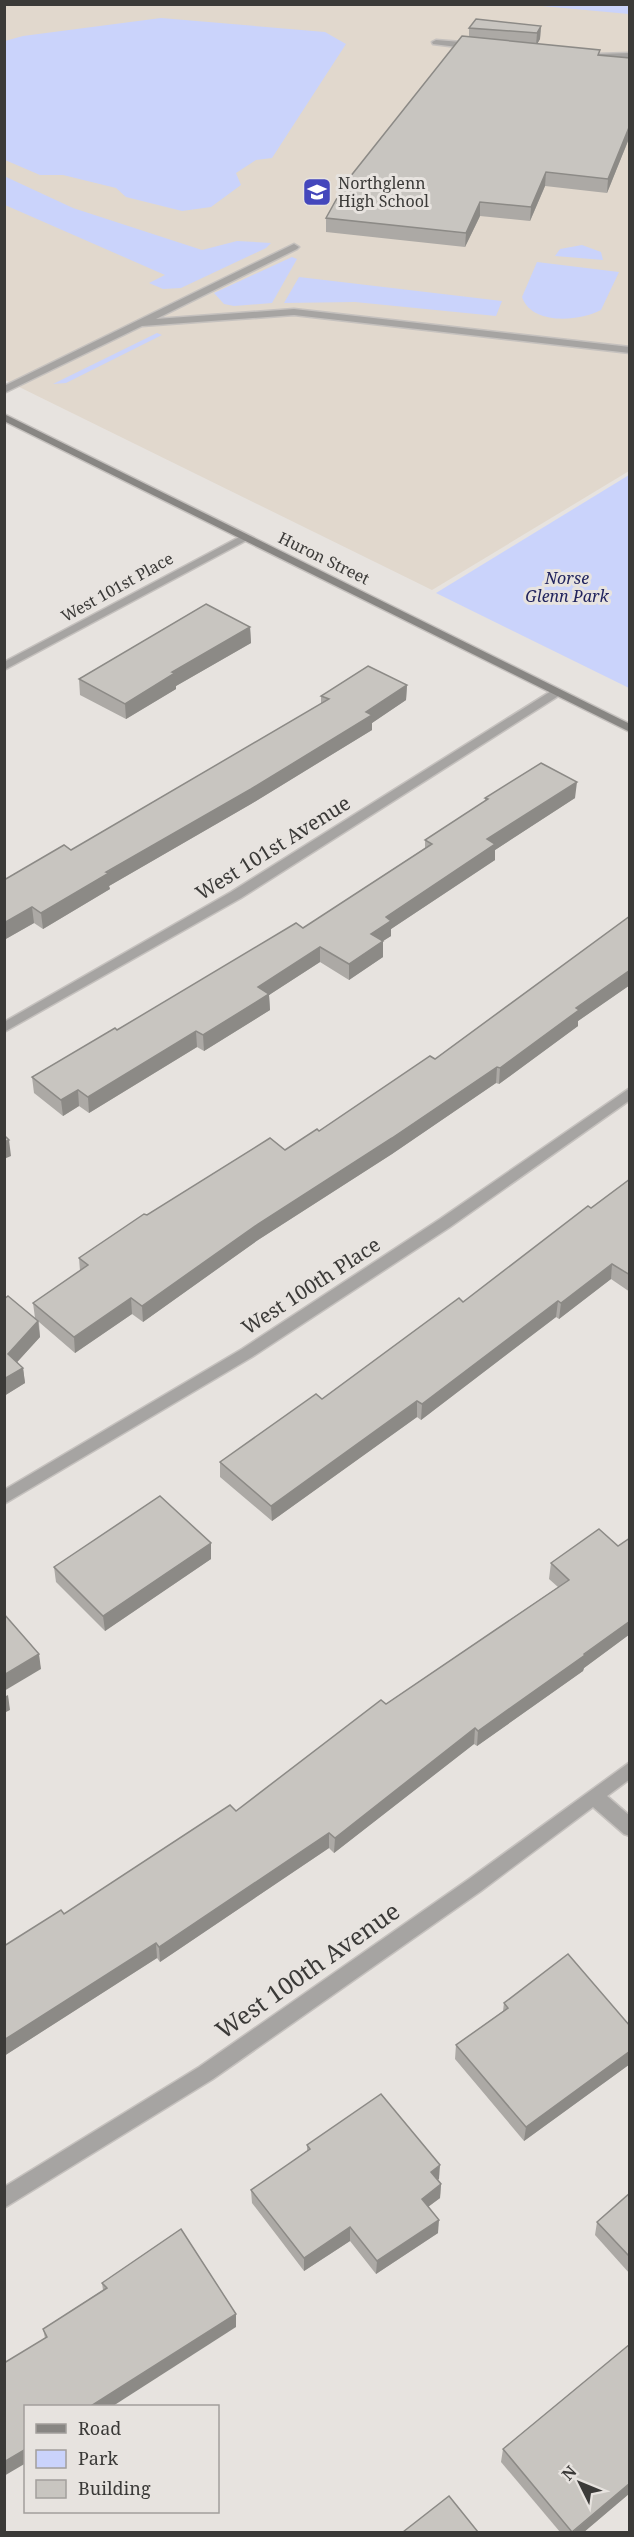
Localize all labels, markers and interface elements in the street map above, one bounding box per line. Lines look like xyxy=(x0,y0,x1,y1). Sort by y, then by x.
place label: Northglenn High School xyxy=(338,172,429,212)
school or university icon: Northglenn High School xyxy=(301,176,333,208)
street label: Huron Street xyxy=(275,526,374,590)
street label: West 101st Place xyxy=(57,547,177,627)
park label: Norse Glenn Park xyxy=(525,567,610,607)
street label: West 101st Avenue xyxy=(190,789,355,906)
street label: West 100th Place xyxy=(236,1231,385,1341)
street label: West 100th Avenue xyxy=(208,1894,406,2046)
legend xyxy=(24,2405,219,2513)
text: Road xyxy=(78,2416,121,2440)
text: Park xyxy=(78,2446,118,2470)
north arrow xyxy=(550,2453,610,2513)
text: N xyxy=(557,2460,582,2485)
text: Building xyxy=(78,2476,151,2500)

